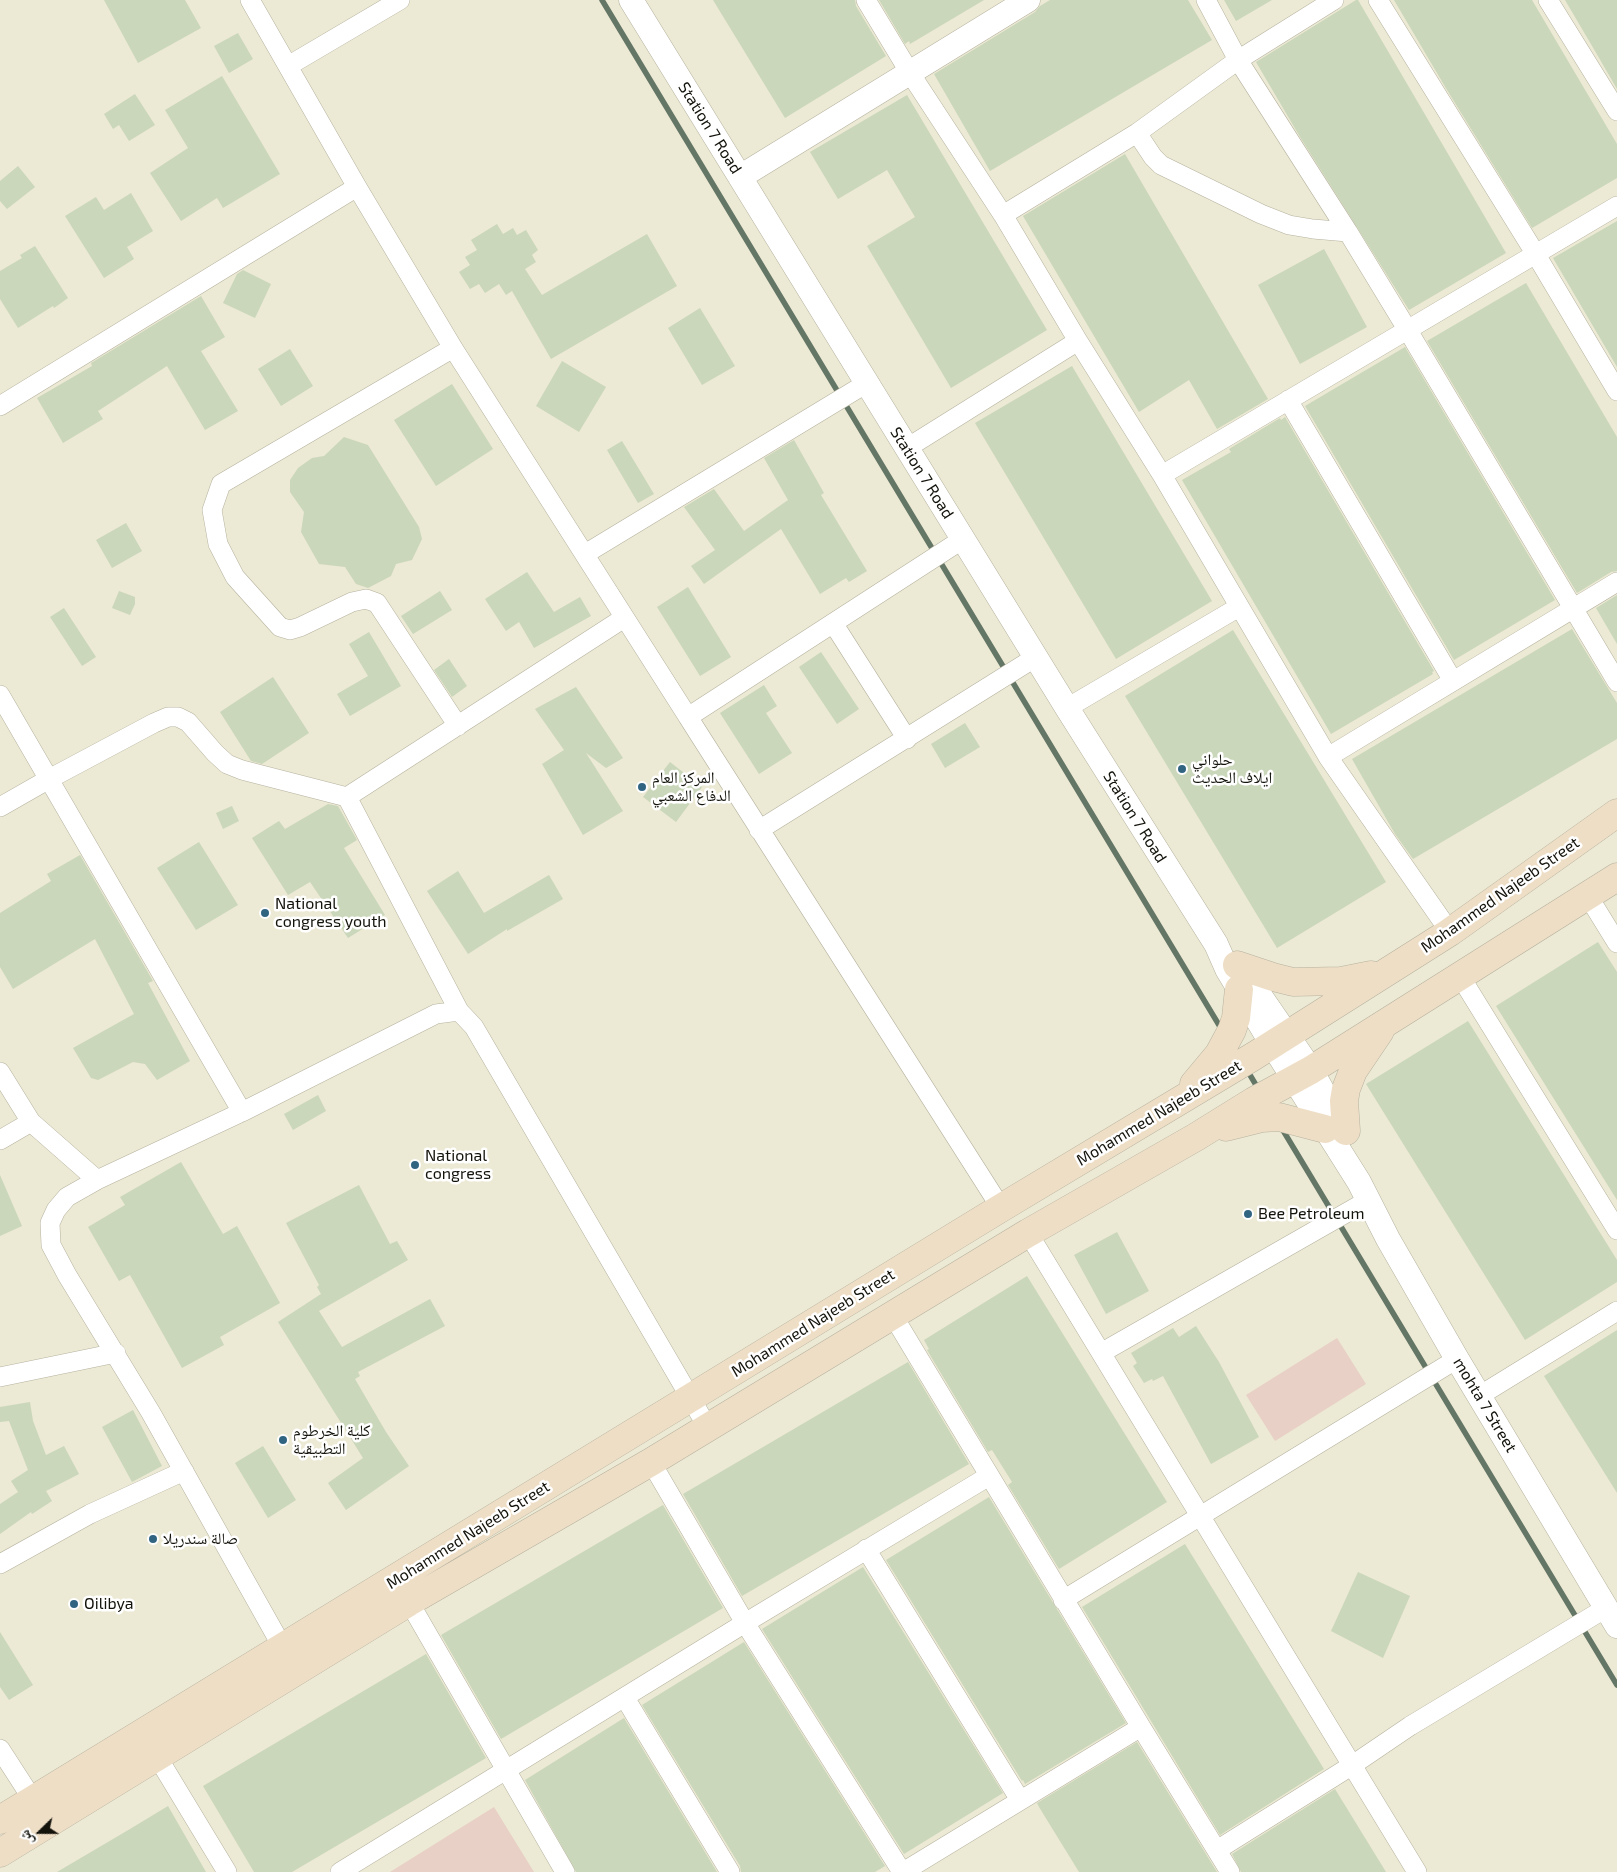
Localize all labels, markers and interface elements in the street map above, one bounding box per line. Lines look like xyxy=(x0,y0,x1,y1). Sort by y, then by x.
street label: Station 7 Road xyxy=(674,79,746,177)
street label: Station 7 Road xyxy=(886,424,958,522)
place label: حلواني ايلاف الحديث xyxy=(1192,750,1272,788)
marker: حلواني ايلاف الحديث xyxy=(1176,763,1188,775)
place label: المركز العام الدفاع الشعبي xyxy=(652,768,731,806)
street label: Station 7 Road xyxy=(1099,768,1171,866)
marker: المركز العام الدفاع الشعبي xyxy=(636,781,648,793)
street label: Mohammed Najeeb Street xyxy=(1417,833,1583,957)
place label: National congress youth xyxy=(275,894,387,932)
marker: National congress youth xyxy=(259,907,271,919)
street label: Mohammed Najeeb Street xyxy=(1073,1056,1245,1170)
place label: National congress xyxy=(425,1146,491,1184)
marker: National congress xyxy=(409,1159,421,1171)
place label: Bee Petroleum xyxy=(1258,1204,1364,1224)
marker: Bee Petroleum xyxy=(1242,1208,1254,1220)
street label: Mohammed Najeeb Street xyxy=(728,1265,898,1381)
street label: mohta 7 Street xyxy=(1449,1354,1521,1456)
place label: كلية الخرطوم التطبيقية xyxy=(293,1421,370,1459)
marker: كلية الخرطوم التطبيقية xyxy=(277,1434,289,1446)
street label: Mohammed Najeeb Street xyxy=(383,1477,553,1593)
place label: صالة سندريلا xyxy=(163,1529,238,1549)
marker: صالة سندريلا xyxy=(147,1533,159,1545)
place label: Oilibya xyxy=(84,1594,134,1614)
marker: Oilibya xyxy=(68,1598,80,1610)
north arrow xyxy=(15,1807,65,1857)
text: ش xyxy=(15,1828,36,1848)

